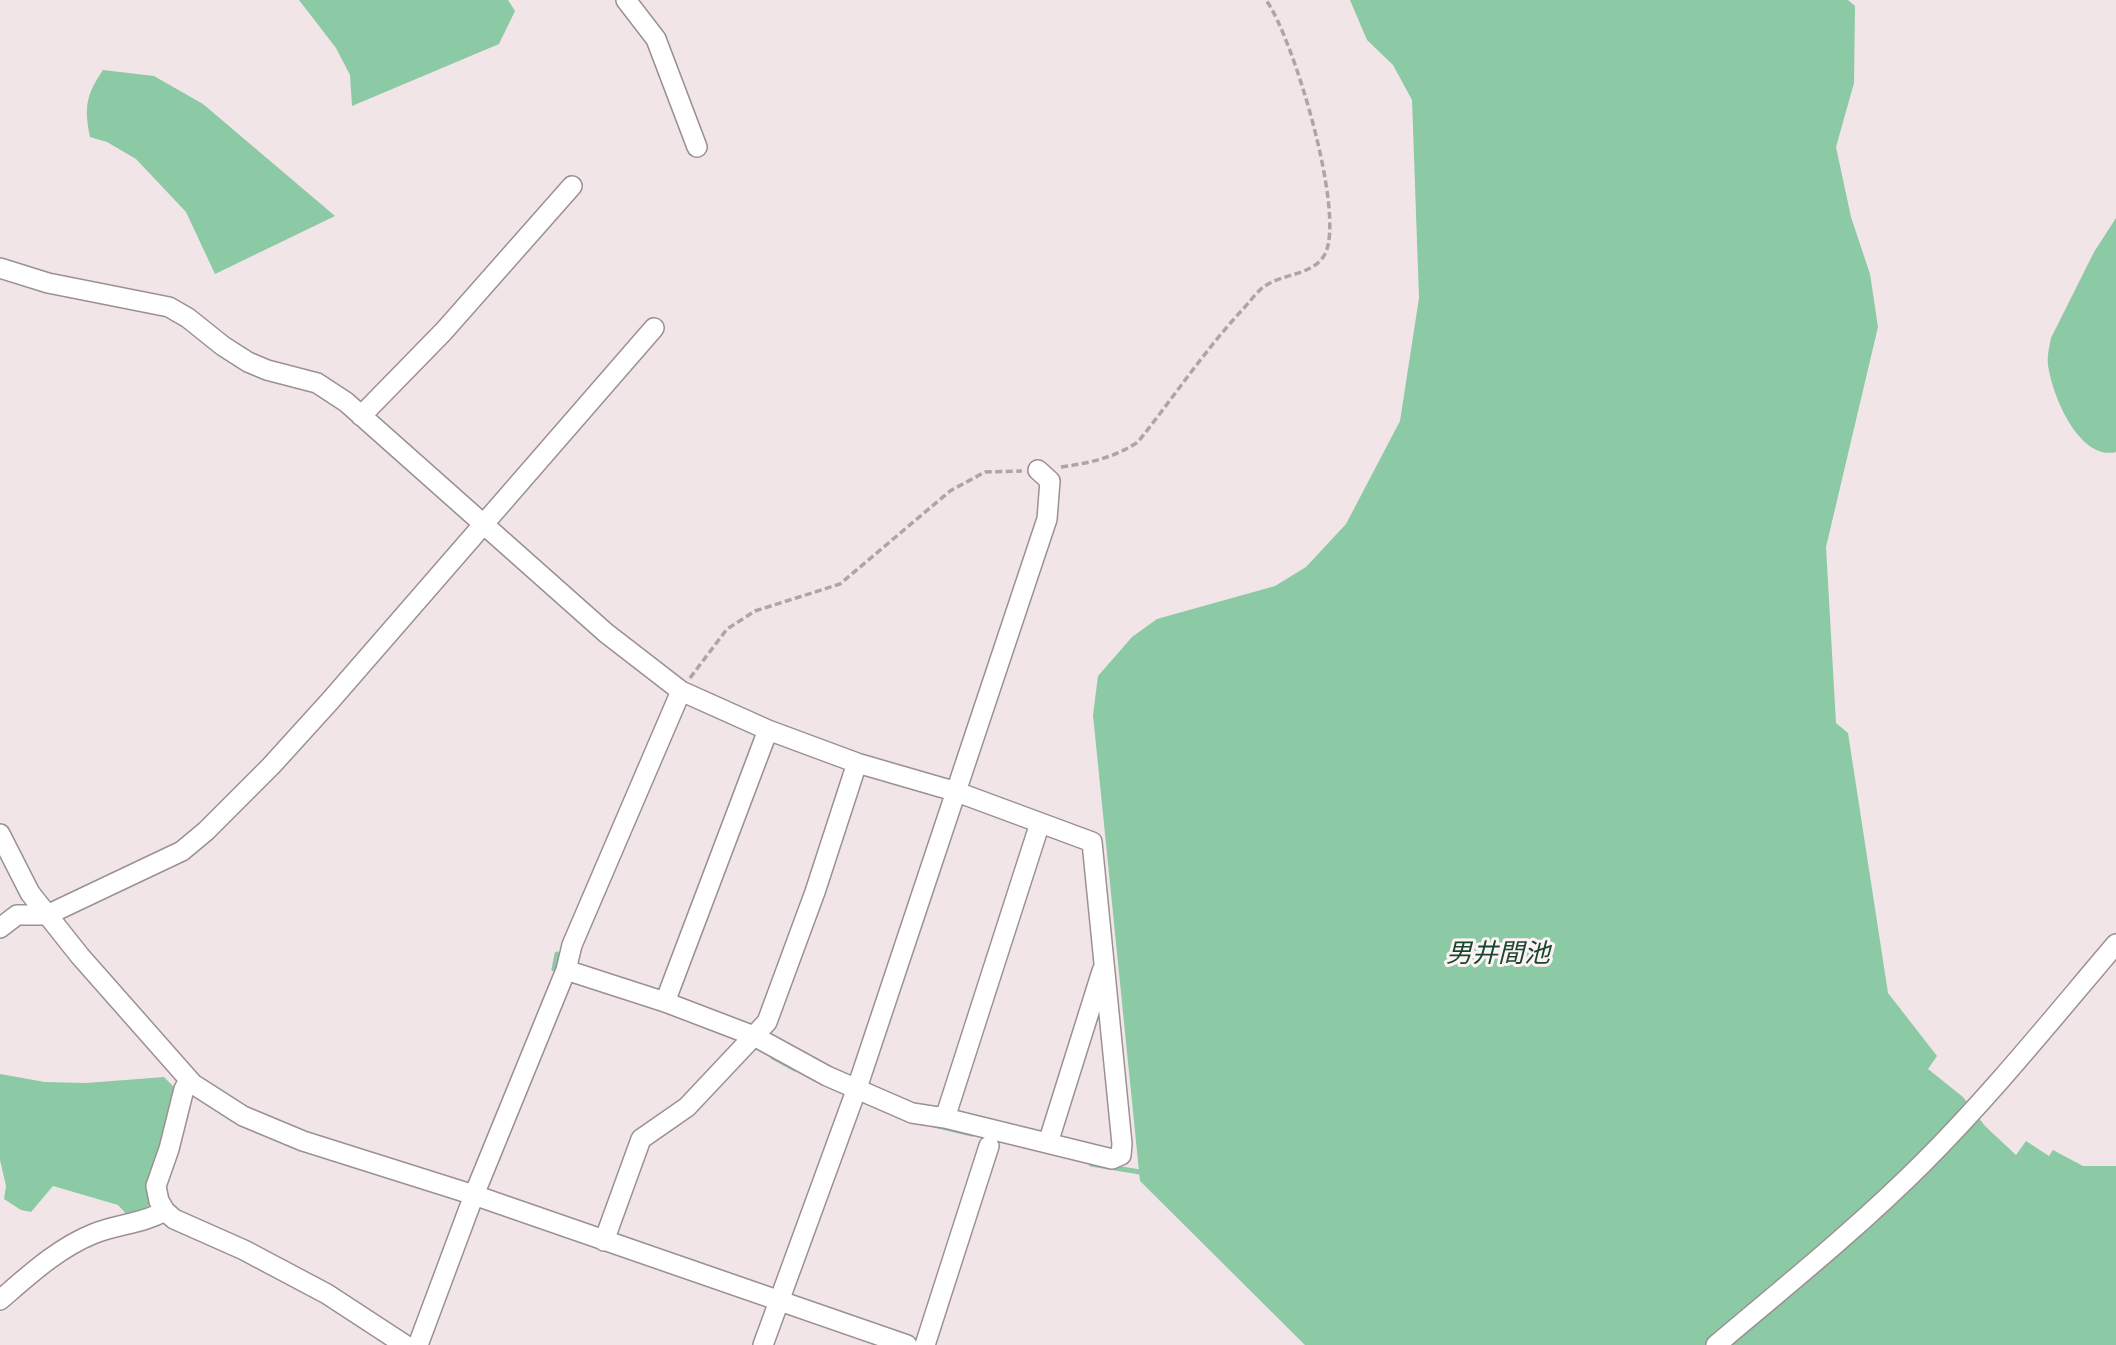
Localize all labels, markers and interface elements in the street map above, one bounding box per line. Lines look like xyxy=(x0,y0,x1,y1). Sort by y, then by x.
water label: 男井間池 xyxy=(1446,939,1550,971)

